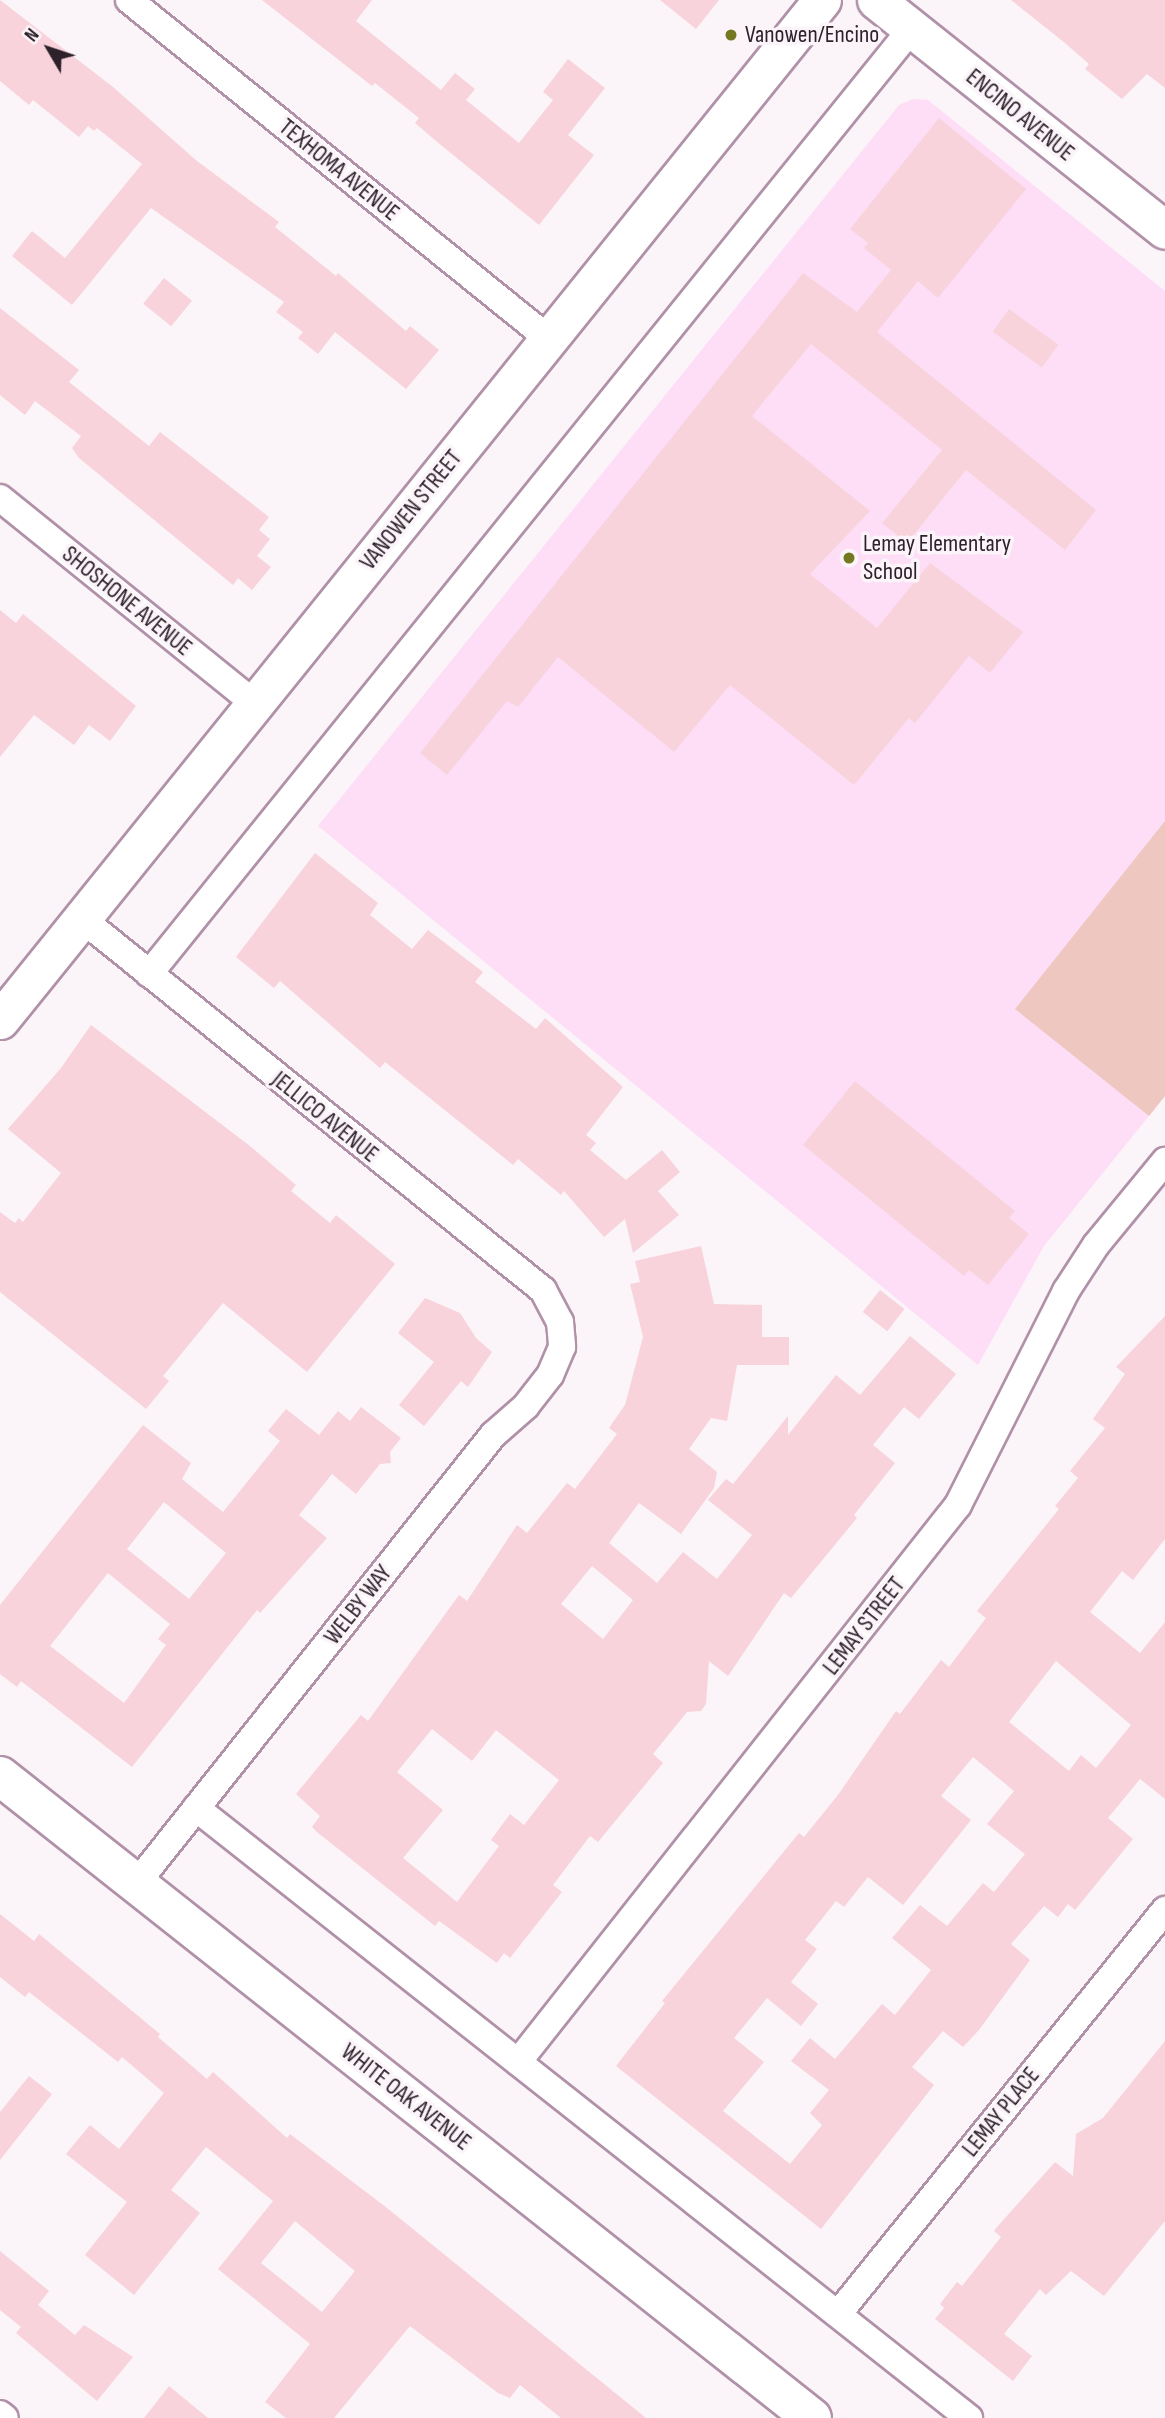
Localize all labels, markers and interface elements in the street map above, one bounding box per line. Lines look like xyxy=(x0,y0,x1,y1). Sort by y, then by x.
north arrow xyxy=(14,14,84,84)
place label: Vanowen/Encino xyxy=(745,21,879,49)
text: N xyxy=(20,24,44,47)
marker: Vanowen/Encino xyxy=(723,27,739,43)
street label: ENCINO AVENUE xyxy=(960,63,1080,167)
street label: TEXHOMA AVENUE xyxy=(273,113,405,227)
street label: VANOWEN STREET xyxy=(354,444,468,576)
place label: Lemay Elementary School xyxy=(863,530,1011,586)
street label: SHOSHONE AVENUE xyxy=(56,540,198,662)
marker: Lemay Elementary School xyxy=(841,550,857,566)
street label: JELLICO AVENUE xyxy=(266,1065,384,1169)
street label: WELBY WAY xyxy=(318,1560,398,1650)
street label: LEMAY STREET xyxy=(817,1571,911,1681)
street label: WHITE OAK AVENUE xyxy=(335,2037,477,2157)
street label: LEMAY PLACE xyxy=(956,2061,1046,2163)

